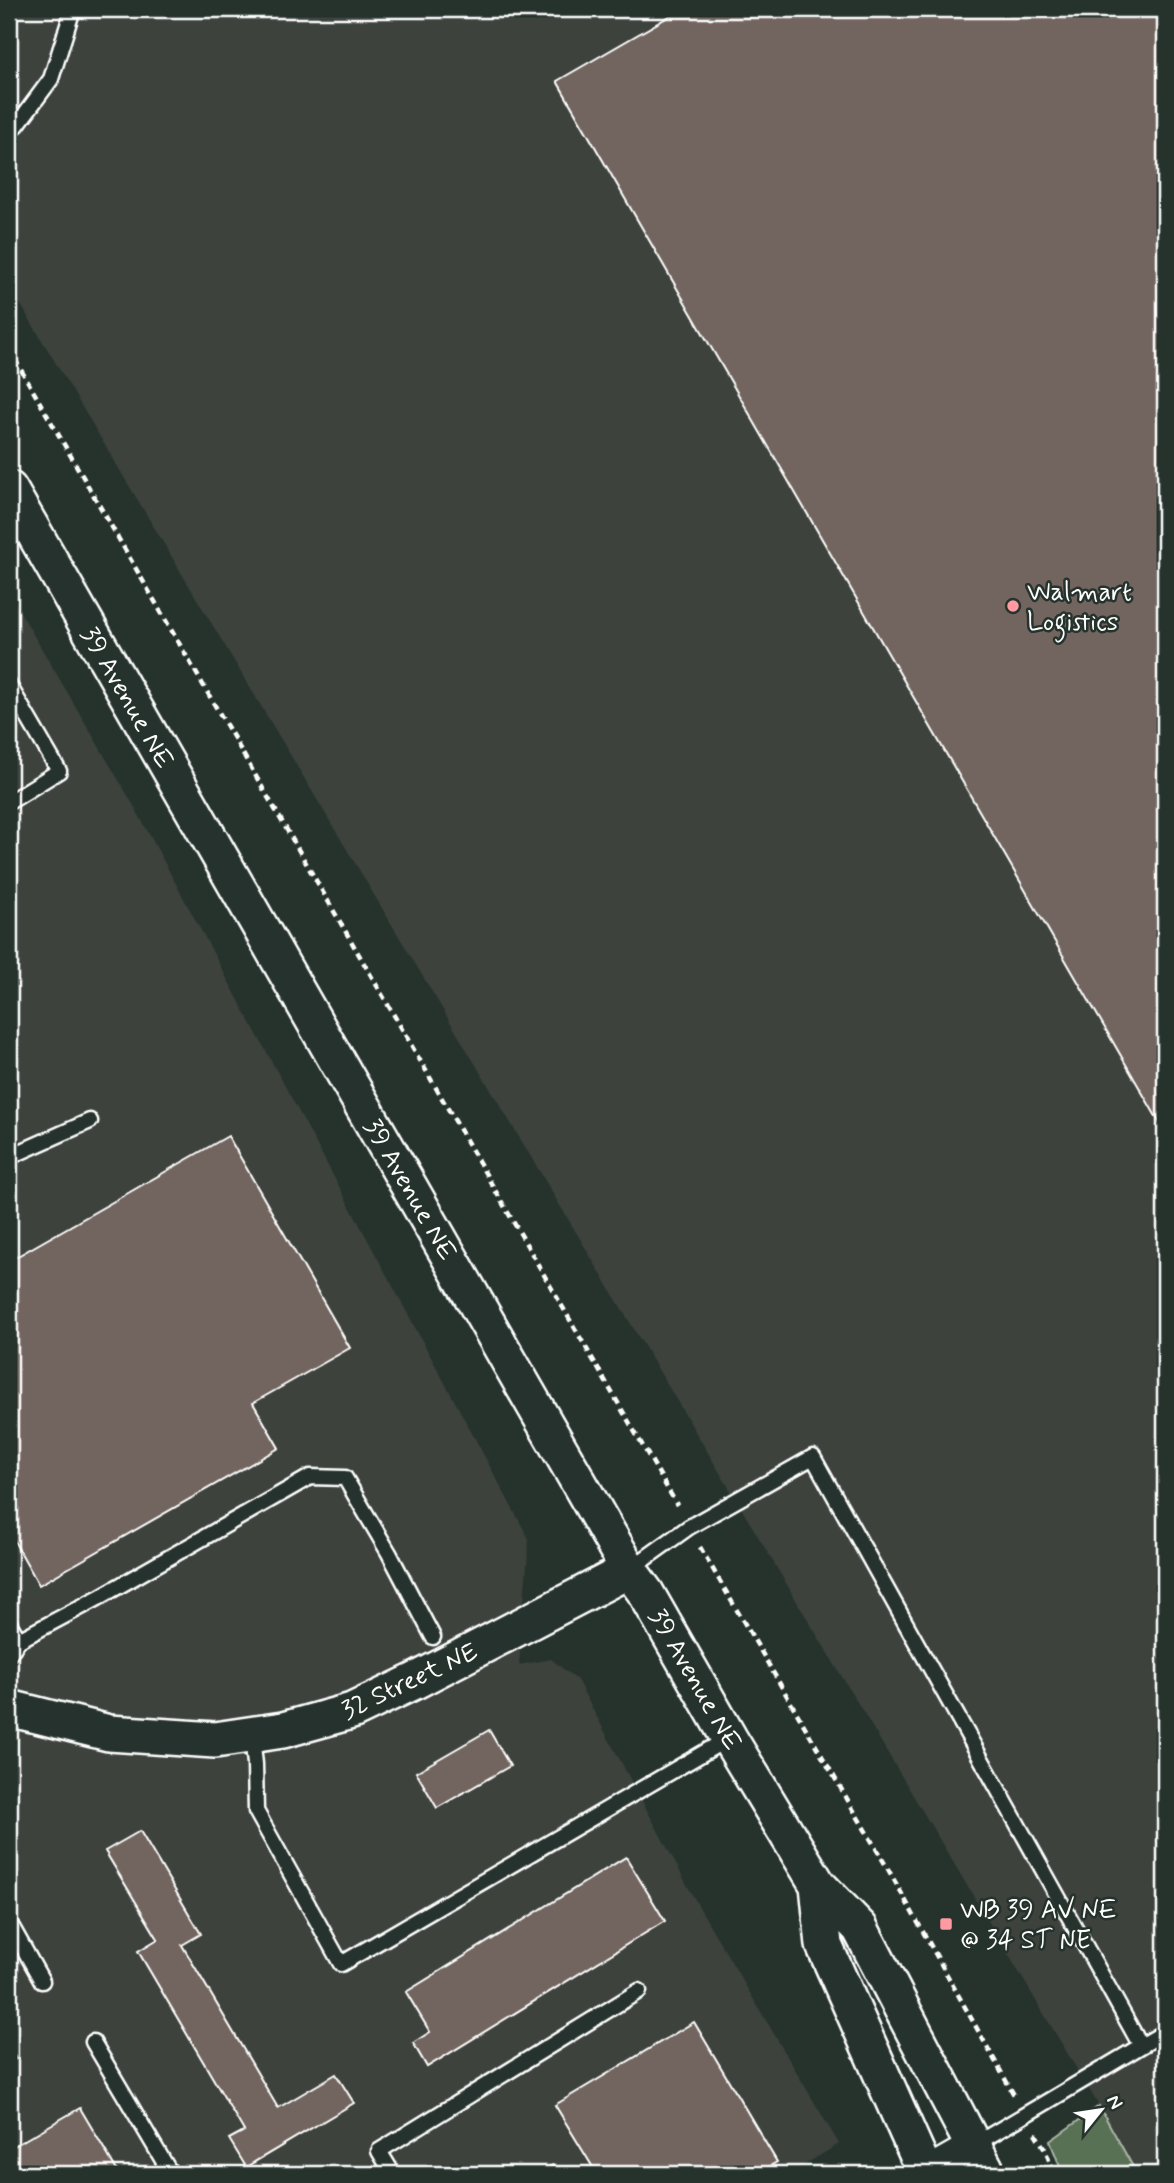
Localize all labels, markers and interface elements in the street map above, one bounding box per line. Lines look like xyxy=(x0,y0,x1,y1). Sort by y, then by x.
place label: Walmart Logistics xyxy=(1027,576,1132,643)
marker: Walmart Logistics xyxy=(1005,598,1021,614)
street label: 39 Avenue NE xyxy=(72,621,181,775)
street label: 39 Avenue NE xyxy=(355,1113,464,1267)
street label: 39 Avenue NE xyxy=(640,1603,749,1757)
street label: 32 Street NE xyxy=(336,1635,484,1728)
place label: WB 39 AV NE @ 34 ST NE xyxy=(960,1894,1117,1958)
marker: WB 39 AV NE @ 34 ST NE xyxy=(938,1916,954,1932)
north arrow xyxy=(1066,2074,1136,2144)
text: N xyxy=(1100,2091,1128,2114)

